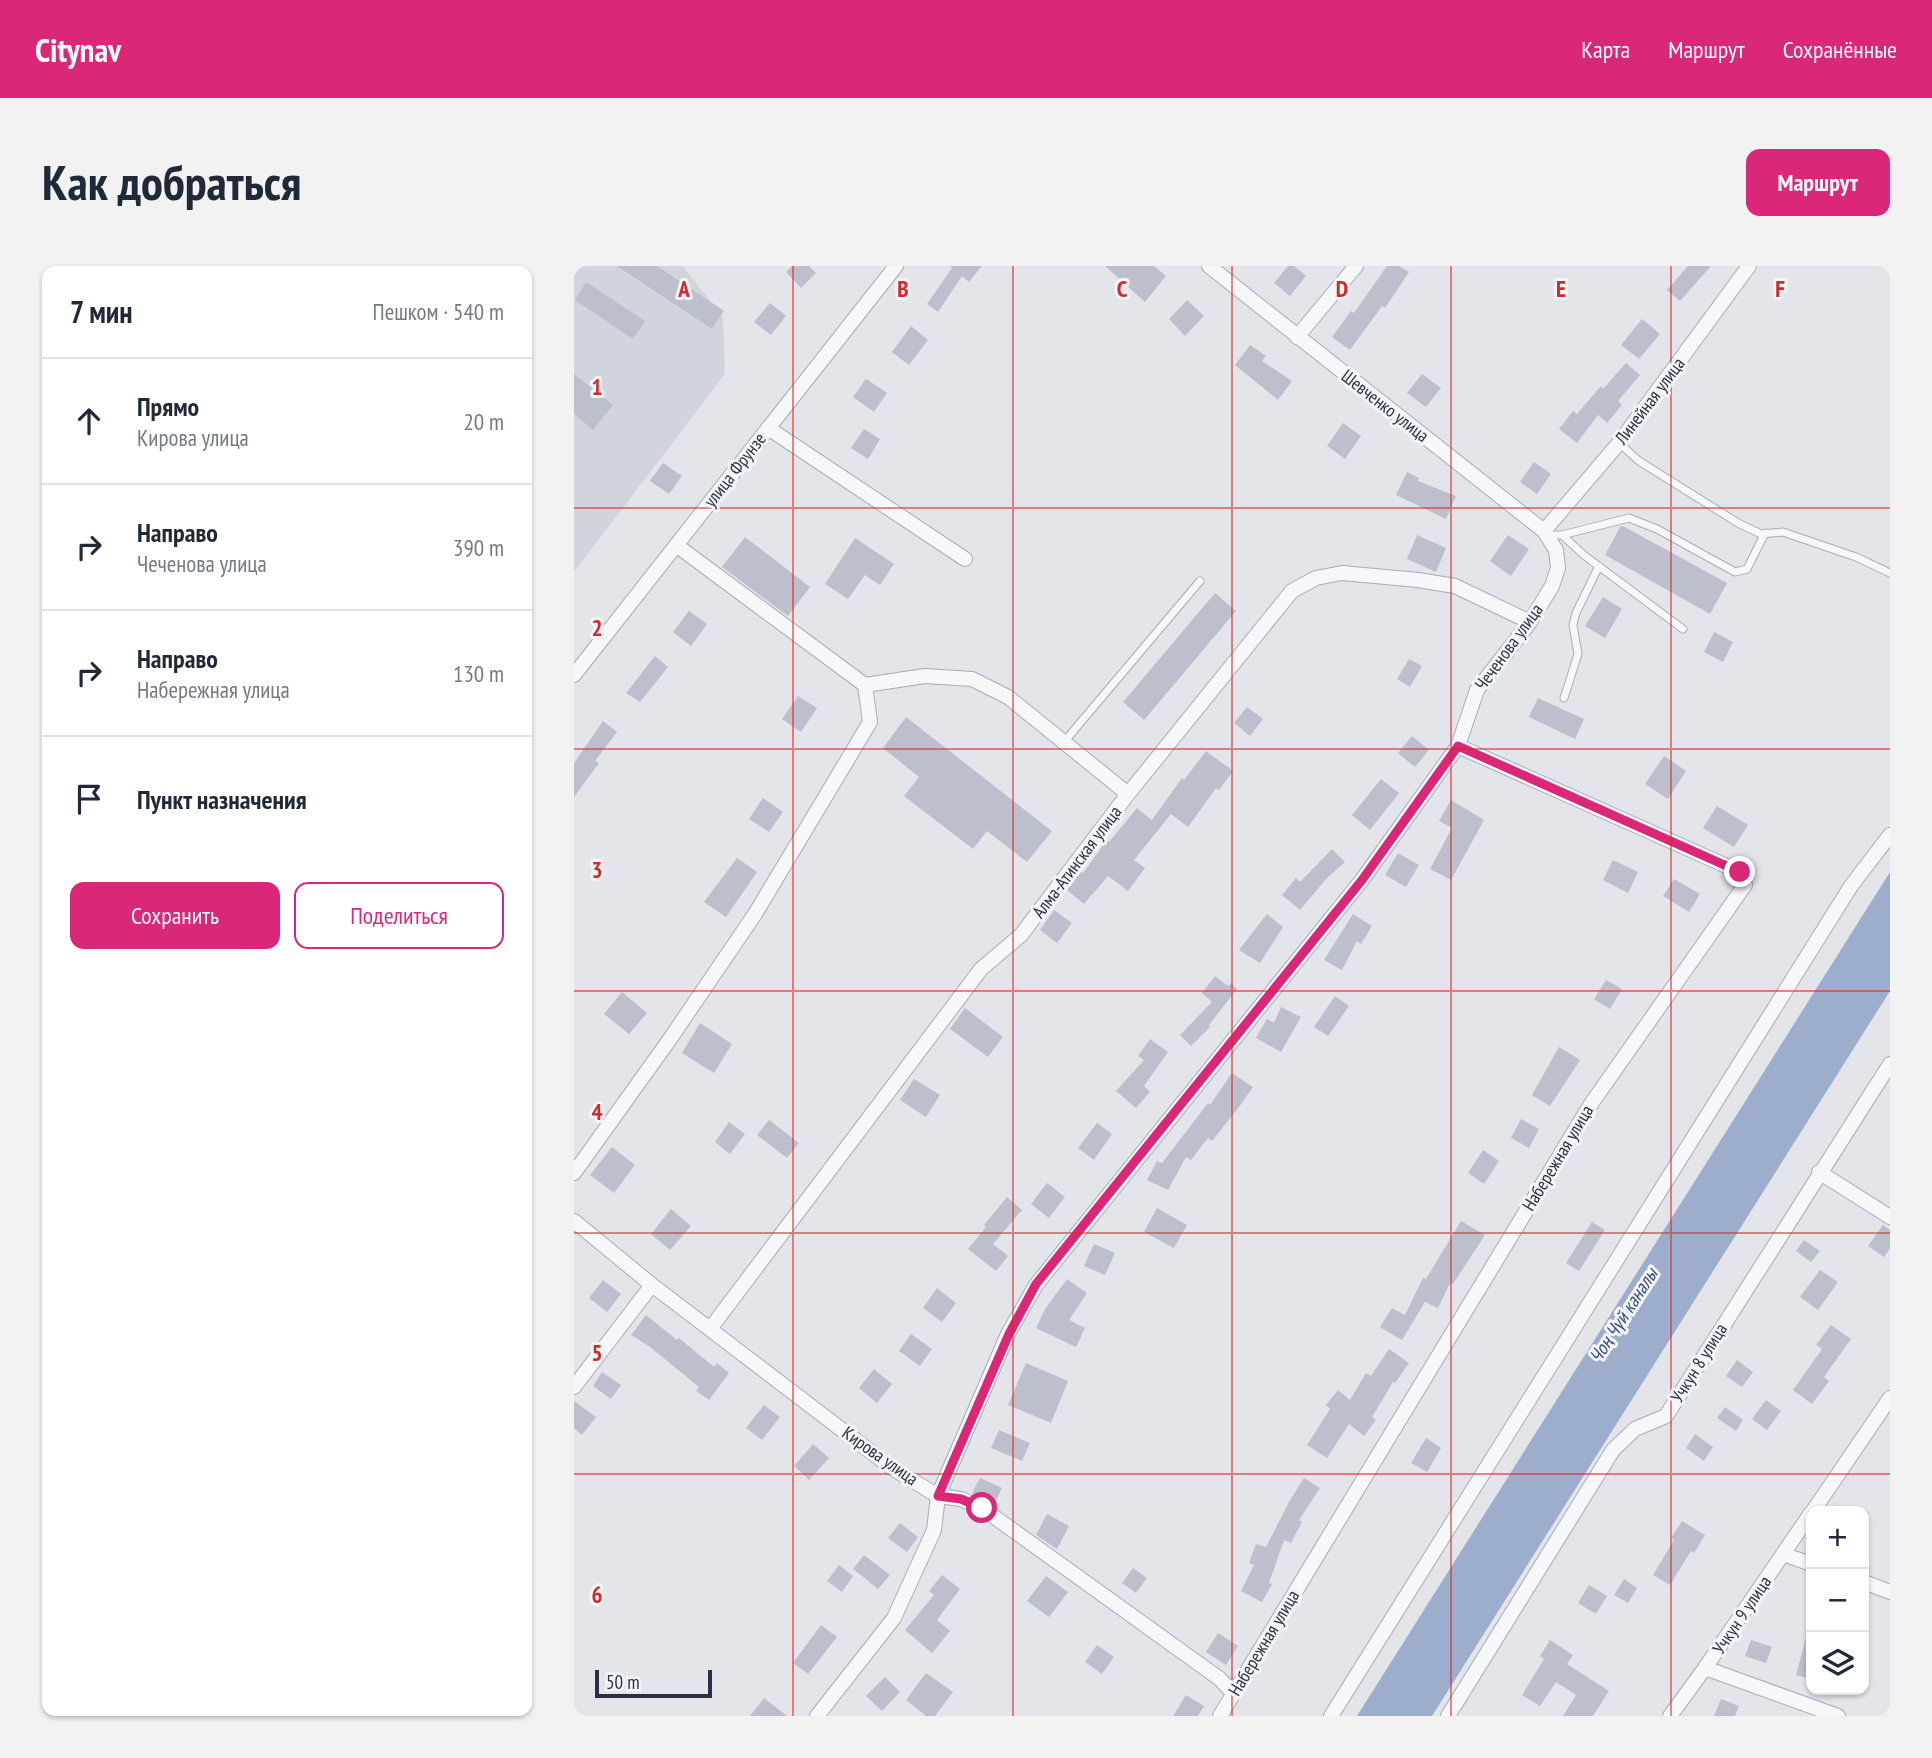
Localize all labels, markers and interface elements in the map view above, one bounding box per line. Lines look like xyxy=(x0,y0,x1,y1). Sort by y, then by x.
text: Citynav xyxy=(35,28,121,71)
text: Карта xyxy=(1581,34,1630,65)
text: Маршрут xyxy=(1668,34,1745,65)
text: Сохранённые xyxy=(1783,34,1897,65)
button: Маршрут xyxy=(1746,149,1890,216)
text: Как добраться xyxy=(42,150,301,214)
text: A xyxy=(677,274,690,303)
text: B xyxy=(897,274,909,303)
text: C xyxy=(1117,274,1128,303)
text: D xyxy=(1336,274,1348,303)
text: E xyxy=(1556,274,1566,303)
text: F xyxy=(1775,274,1785,303)
text: 7 мин xyxy=(70,292,133,331)
text: Пешком · 540 m xyxy=(373,297,504,326)
street label: Линейная улица xyxy=(1609,353,1690,449)
street label: Шевченко улица xyxy=(1337,364,1434,447)
text: 1 xyxy=(592,372,603,401)
text: Прямо xyxy=(137,390,199,423)
icon: ahead xyxy=(70,402,108,440)
text: 20 m xyxy=(463,407,504,436)
text: Кирова улица xyxy=(137,423,249,452)
street label: улица Фрунзе xyxy=(698,428,771,511)
text: Направо xyxy=(137,516,218,549)
icon: right xyxy=(70,528,108,566)
text: 390 m xyxy=(453,533,504,562)
text: Чеченова улица xyxy=(137,549,267,578)
street label: Чеченова улица xyxy=(1469,599,1548,695)
text: 2 xyxy=(592,613,603,642)
text: Направо xyxy=(137,642,218,675)
icon: right xyxy=(70,654,108,692)
text: 130 m xyxy=(453,659,504,688)
text: Набережная улица xyxy=(137,675,290,704)
icon: arrive xyxy=(70,780,108,818)
text: Пункт назначения xyxy=(137,783,307,816)
street label: Алма-Атинская улица xyxy=(1027,801,1126,922)
text: 3 xyxy=(592,855,603,884)
route end xyxy=(1724,856,1755,887)
button: Сохранить xyxy=(70,882,280,949)
button: Поделиться xyxy=(294,882,504,949)
text: 4 xyxy=(592,1097,603,1126)
street label: Набережная улица xyxy=(1517,1101,1598,1215)
water label: Чоң Чүй каналы xyxy=(1584,1262,1663,1367)
street label: Учкун 8 улица xyxy=(1665,1319,1732,1407)
text: 5 xyxy=(592,1338,603,1367)
street label: Кирова улица xyxy=(838,1421,923,1490)
route start xyxy=(966,1492,997,1523)
map controls xyxy=(1806,1506,1869,1695)
button: + xyxy=(1806,1506,1869,1569)
button: − xyxy=(1806,1569,1869,1632)
street label: Учкун 9 улица xyxy=(1707,1571,1776,1658)
text: 6 xyxy=(592,1580,603,1609)
street label: Набережная улица xyxy=(1223,1586,1304,1700)
button: layers xyxy=(1806,1632,1869,1695)
scale bar xyxy=(595,1667,712,1699)
text: 50 m xyxy=(606,1670,640,1694)

